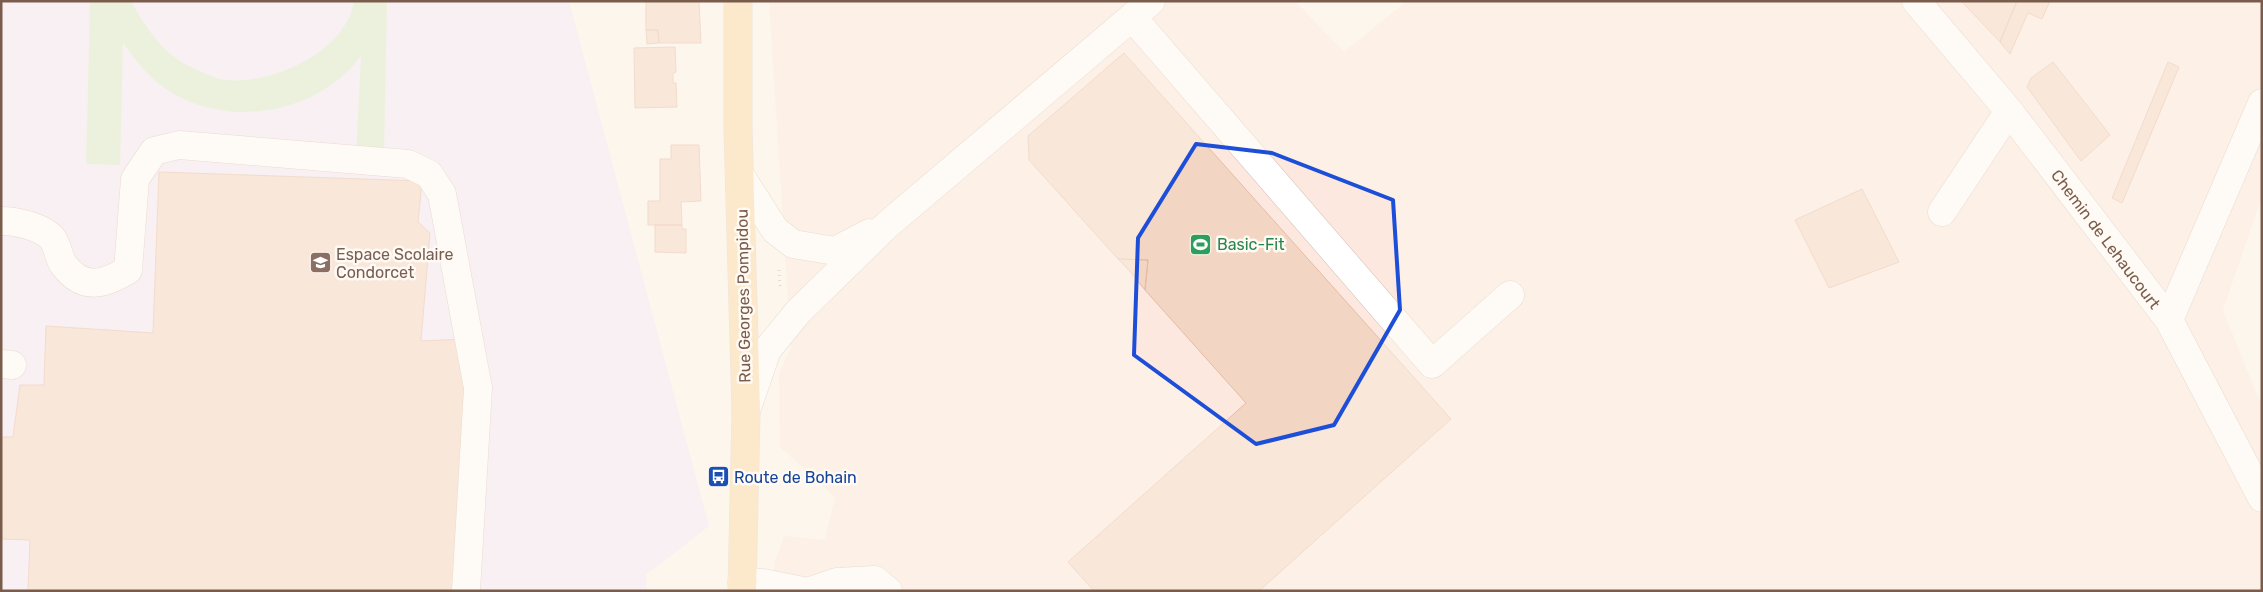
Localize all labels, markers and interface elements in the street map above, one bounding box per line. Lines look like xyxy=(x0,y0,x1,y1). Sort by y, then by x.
street label: Chemin de Lehaucourt xyxy=(2047,166,2164,313)
street label: Rue Georges Pompidou xyxy=(732,209,755,383)
sports icon: Basic-Fit xyxy=(1189,232,1213,256)
place label: Basic-Fit xyxy=(1217,235,1284,254)
place label: Espace Scolaire Condorcet xyxy=(336,245,453,282)
school or university icon: Espace Scolaire Condorcet xyxy=(308,251,332,275)
bus stop icon: Route de Bohain xyxy=(706,465,730,489)
place label: Route de Bohain xyxy=(734,468,857,487)

